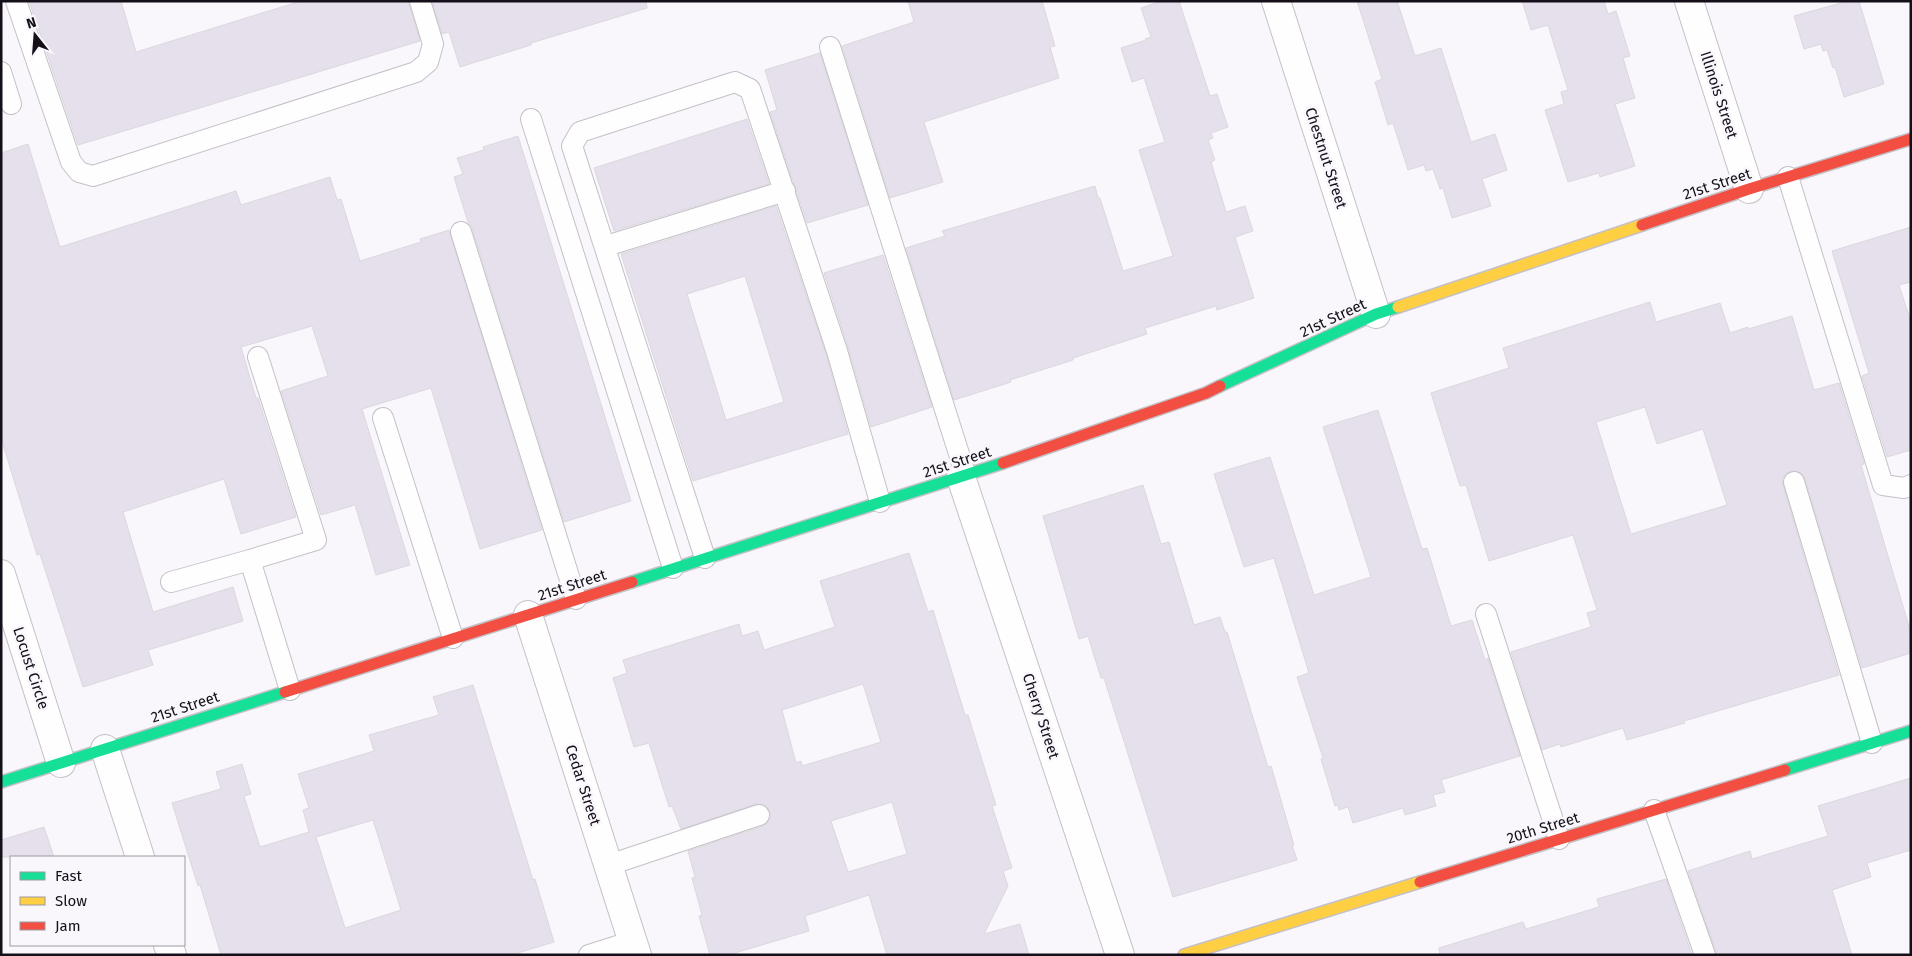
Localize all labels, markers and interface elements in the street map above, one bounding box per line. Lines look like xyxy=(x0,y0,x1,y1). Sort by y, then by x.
north arrow xyxy=(10,10,60,60)
text: N xyxy=(24,14,38,33)
street label: Illinois Street xyxy=(1696,49,1742,142)
street label: Chestnut Street xyxy=(1301,105,1351,211)
street label: 21st Street xyxy=(1681,164,1754,203)
street label: 21st Street xyxy=(1297,295,1369,341)
street label: 21st Street xyxy=(921,442,994,481)
street label: 21st Street xyxy=(536,565,609,604)
street label: Locust Circle xyxy=(9,624,53,712)
street label: Cherry Street xyxy=(1019,671,1063,762)
street label: 21st Street xyxy=(149,687,222,726)
street label: Cedar Street xyxy=(561,742,605,828)
street label: 20th Street xyxy=(1505,808,1582,848)
legend xyxy=(10,856,185,946)
text: Fast xyxy=(55,867,82,885)
text: Slow xyxy=(55,892,87,910)
text: Jam xyxy=(55,917,81,935)

